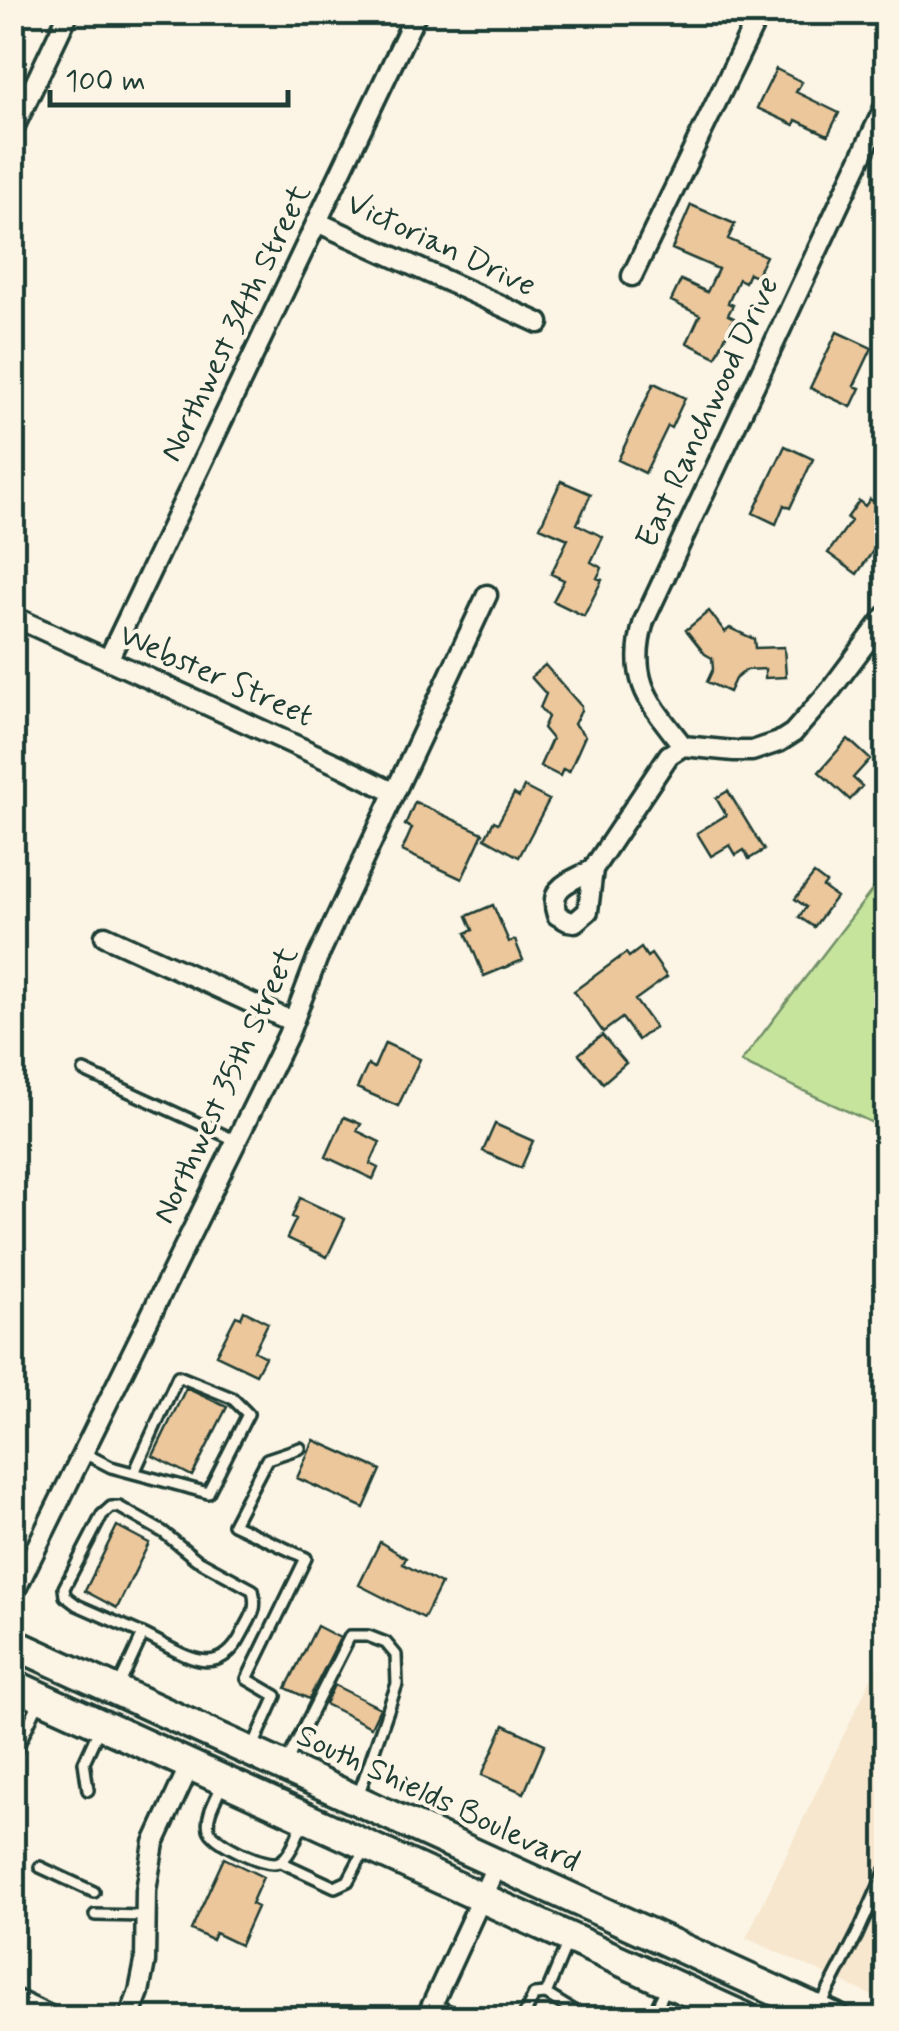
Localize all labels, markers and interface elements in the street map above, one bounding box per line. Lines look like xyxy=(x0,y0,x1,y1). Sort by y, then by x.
scale bar xyxy=(50,45,288,107)
text: 100 m xyxy=(65,62,146,101)
street label: Northwest 34th Street xyxy=(150,177,322,469)
street label: Victorian Drive xyxy=(340,183,542,307)
street label: East Ranchwood Drive xyxy=(627,269,789,555)
street label: Webster Street xyxy=(112,614,320,738)
street label: Northwest 35th Street xyxy=(143,939,309,1231)
street label: South Shields Boulevard xyxy=(289,1715,587,1883)

